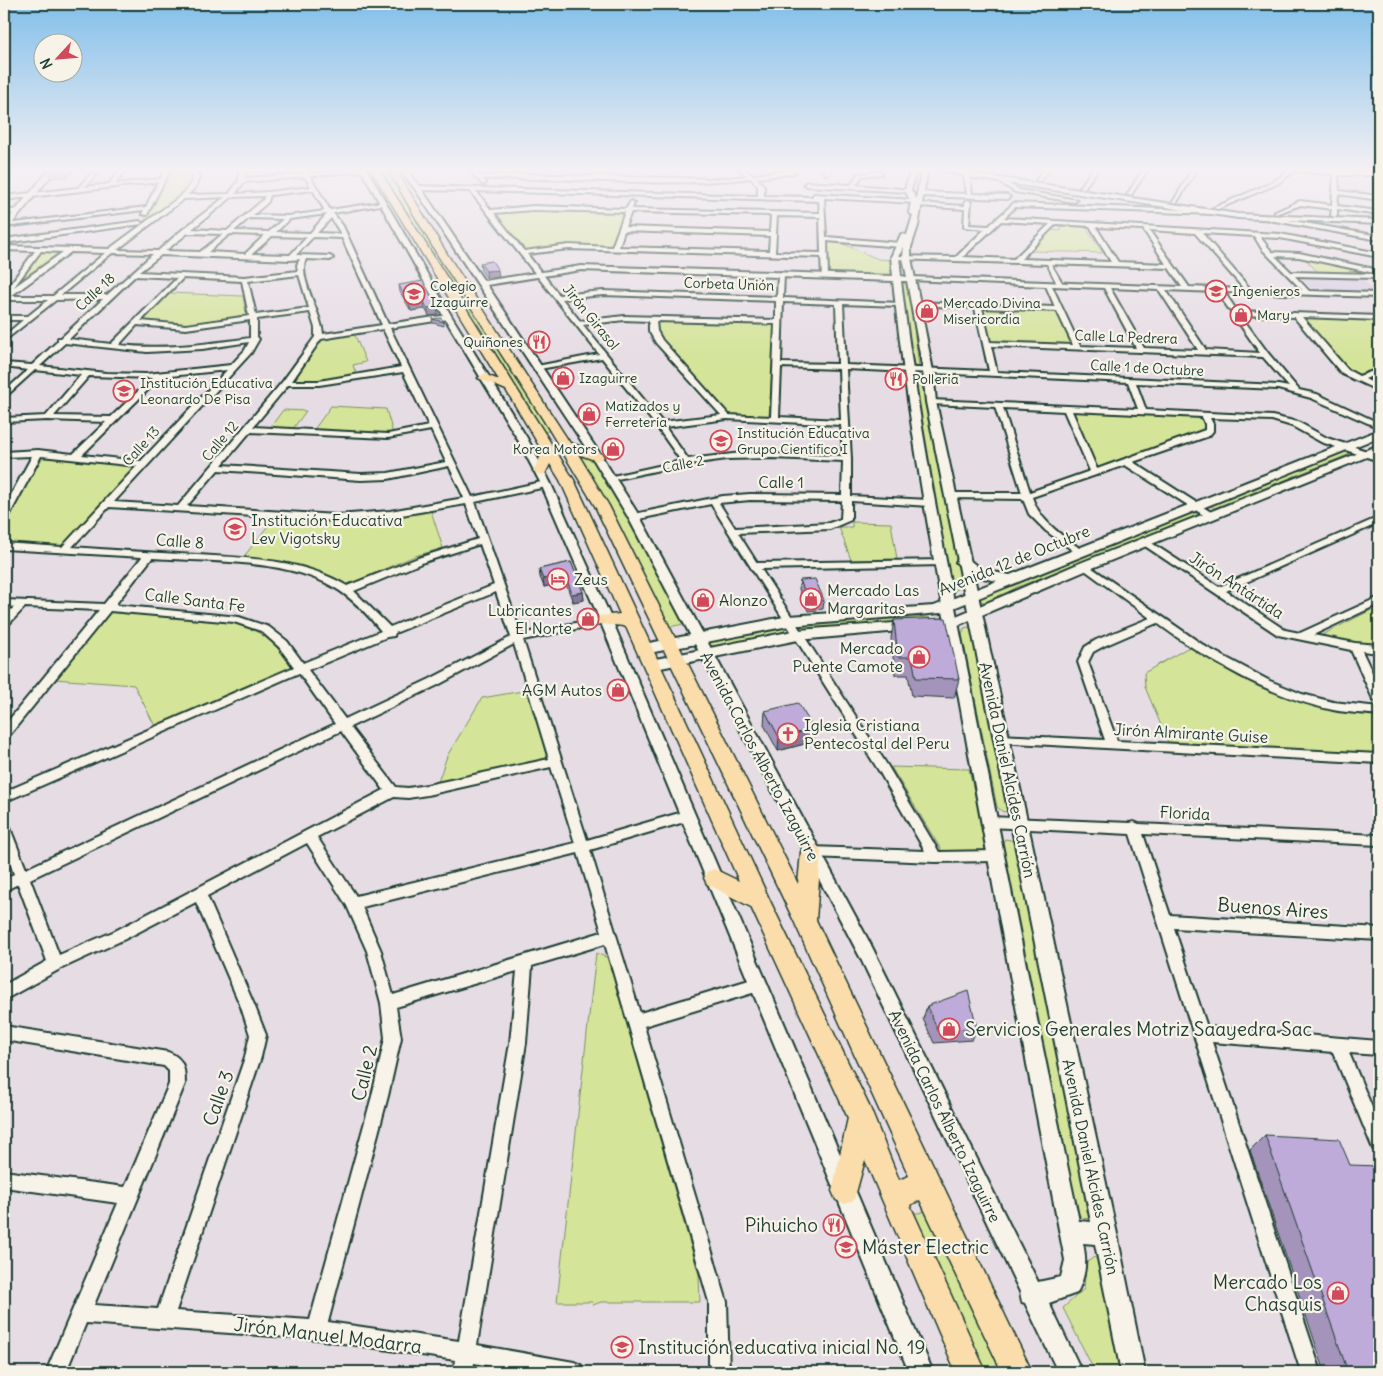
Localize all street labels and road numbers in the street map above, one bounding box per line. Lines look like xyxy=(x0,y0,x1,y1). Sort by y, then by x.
street label: Calle 18 xyxy=(71,269,119,315)
street label: Corbeta Unión xyxy=(683,273,775,295)
street label: Jirón Girasol xyxy=(559,280,623,354)
street label: Calle La Pedrera xyxy=(1074,326,1178,348)
street label: Calle 1 de Octubre xyxy=(1090,356,1204,380)
street label: Calle 12 xyxy=(198,417,242,465)
street label: Calle 13 xyxy=(118,422,164,470)
street label: Calle 2 xyxy=(661,451,706,477)
street label: Calle 1 xyxy=(758,472,804,492)
street label: Avenida 12 de Octubre xyxy=(936,521,1092,599)
street label: Calle 8 xyxy=(155,529,205,553)
street label: Jirón Antártida xyxy=(1186,547,1288,623)
street label: Calle Santa Fe xyxy=(143,584,247,616)
street label: Avenida Carlos Alberto Izaguirre xyxy=(696,648,824,864)
street label: Avenida Daniel Alcides Carrión xyxy=(975,660,1041,880)
street label: Jirón Almirante Guise xyxy=(1113,719,1269,747)
street label: Florida xyxy=(1159,802,1211,824)
street label: Buenos Aires xyxy=(1217,892,1329,924)
street label: Avenida Carlos Alberto Izaguirre xyxy=(885,1006,1005,1226)
street label: Calle 2 xyxy=(346,1043,382,1103)
street label: Avenida Daniel Alcides Carrión xyxy=(1058,1057,1124,1277)
street label: Calle 3 xyxy=(197,1067,239,1129)
street label: Jirón Manuel Modarra xyxy=(233,1312,423,1358)

